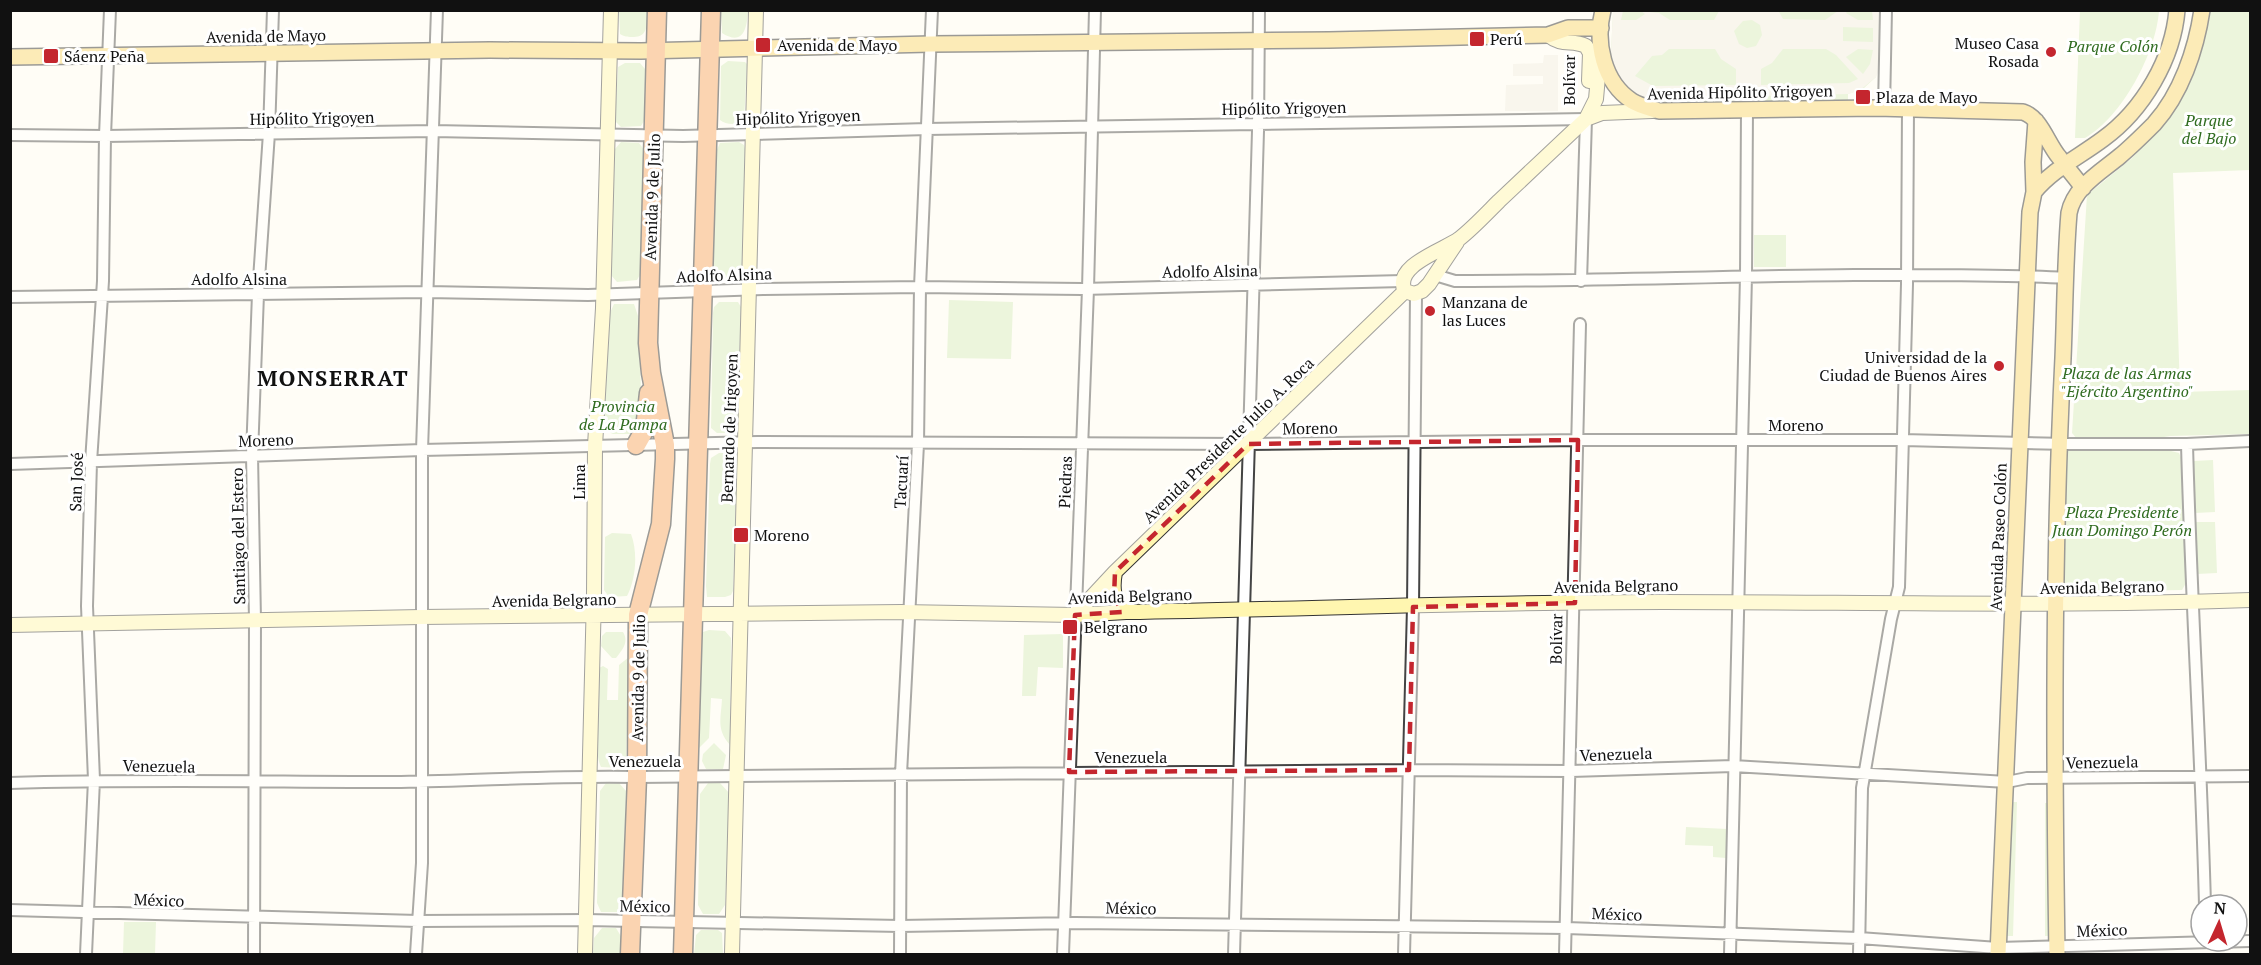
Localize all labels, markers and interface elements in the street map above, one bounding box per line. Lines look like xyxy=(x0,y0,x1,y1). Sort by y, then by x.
street label: Avenida de Mayo xyxy=(206,24,326,48)
place label: Perú xyxy=(1490,28,1522,50)
marker: Perú xyxy=(1468,30,1486,48)
place label: Museo Casa Rosada xyxy=(1955,32,2039,72)
place label: Avenida de Mayo xyxy=(777,34,897,56)
park label: Parque Colón xyxy=(2066,35,2159,57)
marker: Avenida de Mayo xyxy=(754,36,772,54)
place label: Sáenz Peña xyxy=(64,45,145,67)
marker: Museo Casa Rosada xyxy=(2044,45,2058,59)
marker: Sáenz Peña xyxy=(42,47,60,65)
street label: Bolívar xyxy=(1558,54,1580,105)
street label: Avenida Hipólito Yrigoyen xyxy=(1647,79,1834,105)
place label: Plaza de Mayo xyxy=(1876,86,1978,108)
marker: Plaza de Mayo xyxy=(1854,88,1872,106)
street label: Hipólito Yrigoyen xyxy=(1221,96,1347,120)
street label: Hipólito Yrigoyen xyxy=(735,104,861,130)
street label: Hipólito Yrigoyen xyxy=(249,106,375,130)
park label: Parque del Bajo xyxy=(2182,109,2236,149)
street label: Avenida 9 de Julio xyxy=(639,133,665,261)
street label: Adolfo Alsina xyxy=(1162,259,1258,283)
street label: Adolfo Alsina xyxy=(676,262,772,288)
street label: Adolfo Alsina xyxy=(191,268,287,290)
place label: Manzana de las Luces xyxy=(1442,291,1528,331)
marker: Manzana de las Luces xyxy=(1423,304,1437,318)
place label: Universidad de la Ciudad de Buenos Aires xyxy=(1819,346,1987,386)
street label: Avenida Presidente Julio A. Roca xyxy=(1138,352,1318,528)
street label: Bernardo de Irigoyen xyxy=(715,353,743,503)
marker: Universidad de la Ciudad de Buenos Aires xyxy=(1992,359,2006,373)
park label: Plaza de las Armas "Ejército Argentino" xyxy=(2061,362,2193,402)
district label: MONSERRAT xyxy=(257,363,409,392)
park label: Provincia de La Pampa xyxy=(579,395,667,435)
street label: Moreno xyxy=(1768,414,1824,436)
street label: Moreno xyxy=(1282,417,1338,439)
street label: Moreno xyxy=(238,428,294,452)
street label: San José xyxy=(64,452,88,512)
street label: Tacuarí xyxy=(889,455,913,509)
street label: Piedras xyxy=(1053,455,1077,509)
street label: Avenida Paseo Colón xyxy=(1984,462,2012,611)
street label: Lima xyxy=(568,464,590,500)
street label: Santiago del Estero xyxy=(226,467,250,605)
park label: Plaza Presidente Juan Domingo Perón xyxy=(2051,501,2192,541)
place label: Moreno xyxy=(754,524,809,546)
marker: Moreno xyxy=(732,526,750,544)
street label: Avenida Belgrano xyxy=(1554,574,1679,598)
street label: Avenida Belgrano xyxy=(2040,575,2165,599)
street label: Avenida Belgrano xyxy=(1067,583,1193,609)
street label: Avenida Belgrano xyxy=(492,588,617,612)
street label: Bolívar xyxy=(1545,613,1567,665)
street label: Avenida 9 de Julio xyxy=(626,614,650,742)
place label: Belgrano xyxy=(1084,616,1148,638)
marker: Belgrano xyxy=(1061,618,1079,636)
street label: Venezuela xyxy=(1579,742,1653,766)
street label: Venezuela xyxy=(1095,746,1167,768)
street label: Venezuela xyxy=(609,750,681,772)
street label: Venezuela xyxy=(2065,750,2139,774)
street label: Venezuela xyxy=(122,754,196,778)
street label: México xyxy=(133,888,185,912)
north arrow xyxy=(2189,893,2249,953)
street label: México xyxy=(619,895,671,917)
street label: México xyxy=(1105,897,1157,919)
text: N xyxy=(2213,897,2227,919)
street label: México xyxy=(1591,902,1643,926)
street label: México xyxy=(2076,918,2128,942)

